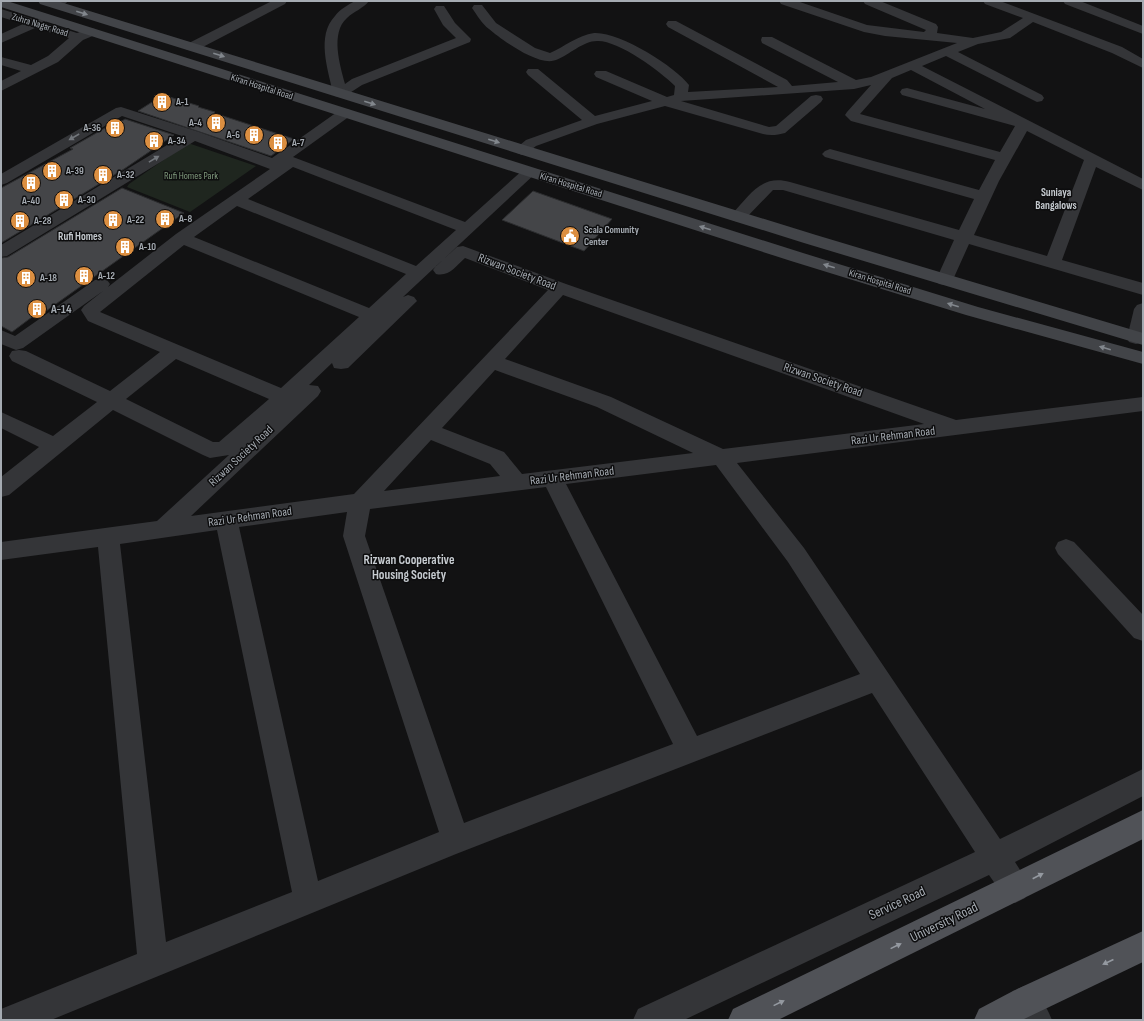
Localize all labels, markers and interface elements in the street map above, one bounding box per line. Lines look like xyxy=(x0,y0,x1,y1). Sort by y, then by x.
one-way arrow xyxy=(76,10,88,16)
street label: Zuhra Nagar Road xyxy=(10,11,70,39)
one-way arrow xyxy=(213,53,225,59)
street label: Kiran Hospital Road xyxy=(229,71,295,103)
building icon: A-1 xyxy=(151,91,173,113)
place label: A-1 xyxy=(175,96,188,108)
one-way arrow xyxy=(364,100,376,106)
building icon: A-4 xyxy=(205,112,227,134)
building icon: A-36 xyxy=(104,117,126,139)
place label: A-4 xyxy=(188,117,202,129)
place label: A-36 xyxy=(82,122,101,134)
building icon: A-6 xyxy=(243,124,265,146)
place label: A-6 xyxy=(226,129,240,141)
building icon: A-34 xyxy=(143,130,165,152)
building icon: A-7 xyxy=(267,132,289,154)
one-way arrow xyxy=(68,134,80,141)
place label: A-34 xyxy=(167,135,186,147)
place label: A-7 xyxy=(291,137,305,149)
one-way arrow xyxy=(488,138,500,144)
one-way arrow xyxy=(148,156,160,163)
building icon: A-39 xyxy=(41,160,63,182)
building icon: A-32 xyxy=(92,164,114,186)
place label: A-39 xyxy=(65,165,84,177)
place label: A-32 xyxy=(116,169,134,181)
park label: Rufi Homes Park xyxy=(164,170,218,182)
street label: Kiran Hospital Road xyxy=(538,170,604,200)
building icon: A-40 xyxy=(20,172,42,194)
district label: Suniaya Bangalows xyxy=(1035,186,1077,212)
building icon: A-30 xyxy=(53,189,75,211)
place label: A-30 xyxy=(77,194,96,206)
place label: A-40 xyxy=(21,195,40,207)
building icon: A-8 xyxy=(154,208,176,230)
building icon: A-22 xyxy=(102,209,124,231)
building icon: A-28 xyxy=(9,210,31,232)
place label: A-8 xyxy=(178,213,192,225)
place label: A-22 xyxy=(126,214,144,226)
place label: A-28 xyxy=(33,215,52,227)
place label: Scala Comunity Center xyxy=(584,224,640,248)
public building icon: Scala Comunity Center xyxy=(559,225,581,247)
one-way arrow xyxy=(699,225,711,231)
district label: Rufi Homes xyxy=(58,230,102,243)
building icon: A-10 xyxy=(114,236,136,258)
place label: A-10 xyxy=(138,241,156,253)
street label: Rizwan Society Road xyxy=(476,250,558,294)
one-way arrow xyxy=(823,263,835,269)
building icon: A-12 xyxy=(73,265,95,287)
building icon: A-18 xyxy=(15,267,37,289)
street label: Kiran Hospital Road xyxy=(847,267,913,297)
place label: A-12 xyxy=(97,270,115,282)
place label: A-18 xyxy=(39,272,57,284)
building icon: A-14 xyxy=(26,298,48,320)
place label: A-14 xyxy=(50,302,72,317)
one-way arrow xyxy=(947,302,959,308)
one-way arrow xyxy=(1099,345,1111,351)
street label: Rizwan Society Road xyxy=(782,359,864,401)
street label: Rizwan Society Road xyxy=(206,422,276,490)
street label: Razi Ur Rehman Road xyxy=(850,423,936,449)
street label: Razi Ur Rehman Road xyxy=(529,463,615,489)
street label: Razi Ur Rehman Road xyxy=(207,504,293,530)
district label: Rizwan Cooperative Housing Society xyxy=(364,552,455,583)
one-way arrow xyxy=(1032,873,1044,879)
street label: Service Road xyxy=(866,882,928,923)
street label: University Road xyxy=(907,898,981,946)
one-way arrow xyxy=(891,943,902,949)
one-way arrow xyxy=(1102,959,1113,965)
one-way arrow xyxy=(774,1000,785,1006)

